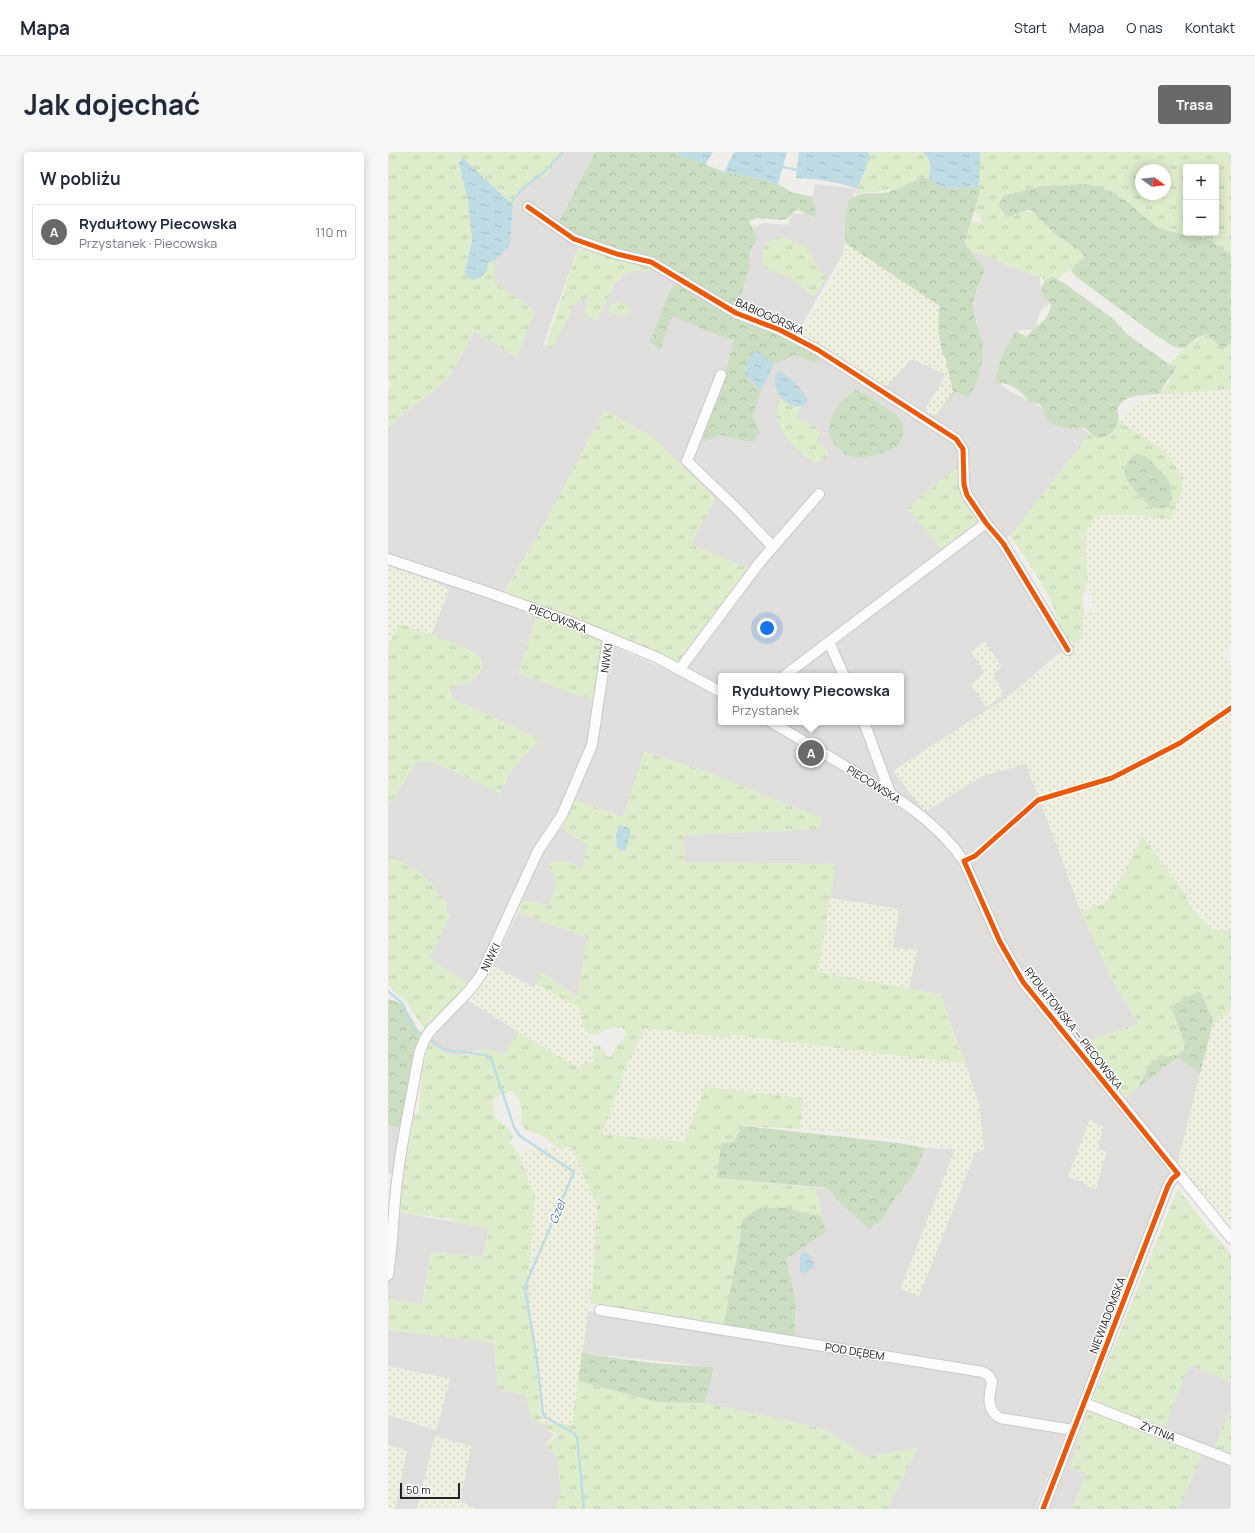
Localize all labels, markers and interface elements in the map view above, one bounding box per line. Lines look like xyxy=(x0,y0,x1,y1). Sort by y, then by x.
text: Mapa xyxy=(20,15,70,41)
text: Start xyxy=(1014,18,1047,37)
text: Mapa xyxy=(1069,18,1104,37)
text: O nas xyxy=(1126,18,1163,37)
text: Kontakt xyxy=(1185,18,1235,37)
text: Jak dojechać xyxy=(24,85,200,123)
button: Trasa xyxy=(1158,85,1231,124)
north arrow xyxy=(1135,164,1171,200)
map controls xyxy=(1183,164,1219,236)
button: + xyxy=(1183,164,1219,200)
text: W pobliżu xyxy=(40,167,121,190)
button: − xyxy=(1183,200,1219,236)
text: Rydułtowy Piecowska xyxy=(79,213,237,234)
text: A xyxy=(50,223,58,241)
text: 110 m xyxy=(315,223,347,241)
text: Przystanek · Piecowska xyxy=(79,234,217,252)
street label: BABIOGÓRSKA xyxy=(733,294,807,338)
street label: PIECOWSKA xyxy=(527,600,589,636)
your location xyxy=(757,618,777,638)
street label: NIWKI xyxy=(597,642,615,674)
popup xyxy=(718,673,904,725)
text: Rydułtowy Piecowska xyxy=(732,680,890,701)
text: Przystanek xyxy=(732,701,799,719)
pin: A xyxy=(798,738,824,768)
street label: PIECOWSKA xyxy=(844,761,904,807)
street label: NIWKI xyxy=(477,940,503,974)
street label: RYDUŁTOWSKA — PIECOWSKA xyxy=(1022,964,1126,1092)
water label: Gzel xyxy=(544,1196,570,1226)
street label: NIEWIADOMSKA xyxy=(1085,1274,1129,1356)
street label: POD DĘBEM xyxy=(824,1339,886,1363)
street label: ŻYTNIA xyxy=(1138,1417,1178,1445)
scale bar xyxy=(400,1481,460,1500)
text: 50 m xyxy=(406,1482,431,1497)

